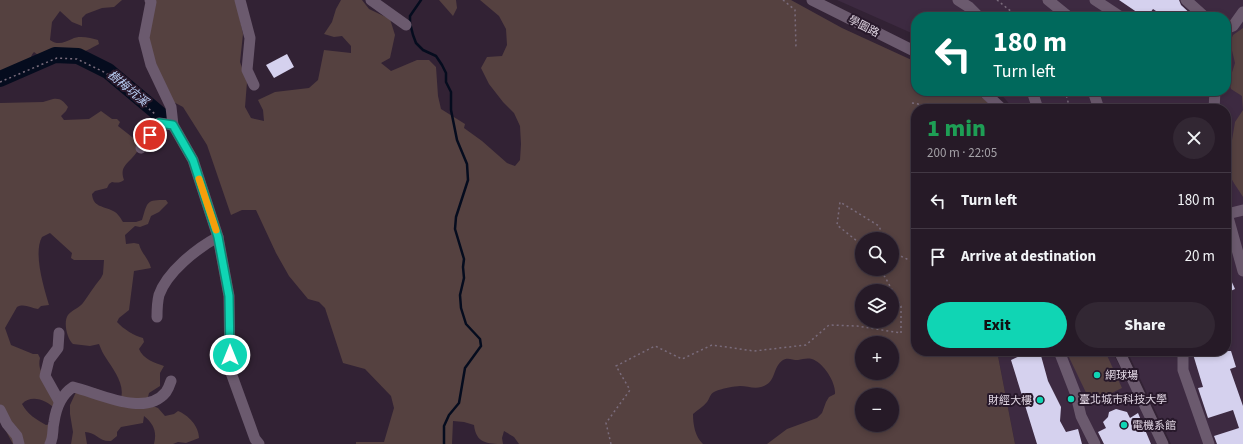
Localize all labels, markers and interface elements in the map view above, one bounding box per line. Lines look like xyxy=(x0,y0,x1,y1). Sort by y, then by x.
street label: 學園路 xyxy=(846,12,882,41)
text: 180 m xyxy=(993,22,1067,62)
icon: left xyxy=(927,28,979,80)
text: Turn left xyxy=(993,59,1055,84)
water label: 樹梅坑溪 xyxy=(104,66,153,112)
text: 1 min xyxy=(927,111,986,146)
button: close xyxy=(1173,117,1215,159)
pin xyxy=(133,118,167,152)
icon: arrive xyxy=(139,124,161,146)
text: 200 m · 22:05 xyxy=(927,144,997,162)
icon: left xyxy=(927,190,949,212)
text: Turn left xyxy=(961,190,1017,211)
text: 180 m xyxy=(1177,190,1215,211)
map controls xyxy=(855,232,899,432)
button: search xyxy=(855,232,899,276)
icon: arrive xyxy=(927,246,949,268)
text: Arrive at destination xyxy=(961,246,1096,267)
text: 20 m xyxy=(1185,246,1215,267)
button: layers xyxy=(855,284,899,328)
button: Exit xyxy=(927,302,1067,348)
button: Share xyxy=(1075,302,1215,348)
position arrow xyxy=(209,334,251,376)
button: + xyxy=(855,336,899,380)
place label: 網球場 xyxy=(1105,368,1138,383)
marker: 網球場 xyxy=(1092,370,1102,380)
button: − xyxy=(855,388,899,432)
place label: 臺北城市科技大學 xyxy=(1079,392,1167,407)
place label: 財經大樓 xyxy=(988,393,1032,408)
marker: 臺北城市科技大學 xyxy=(1066,394,1076,404)
marker: 財經大樓 xyxy=(1035,395,1045,405)
place label: 電機系館 xyxy=(1132,418,1176,433)
marker: 電機系館 xyxy=(1119,420,1129,430)

